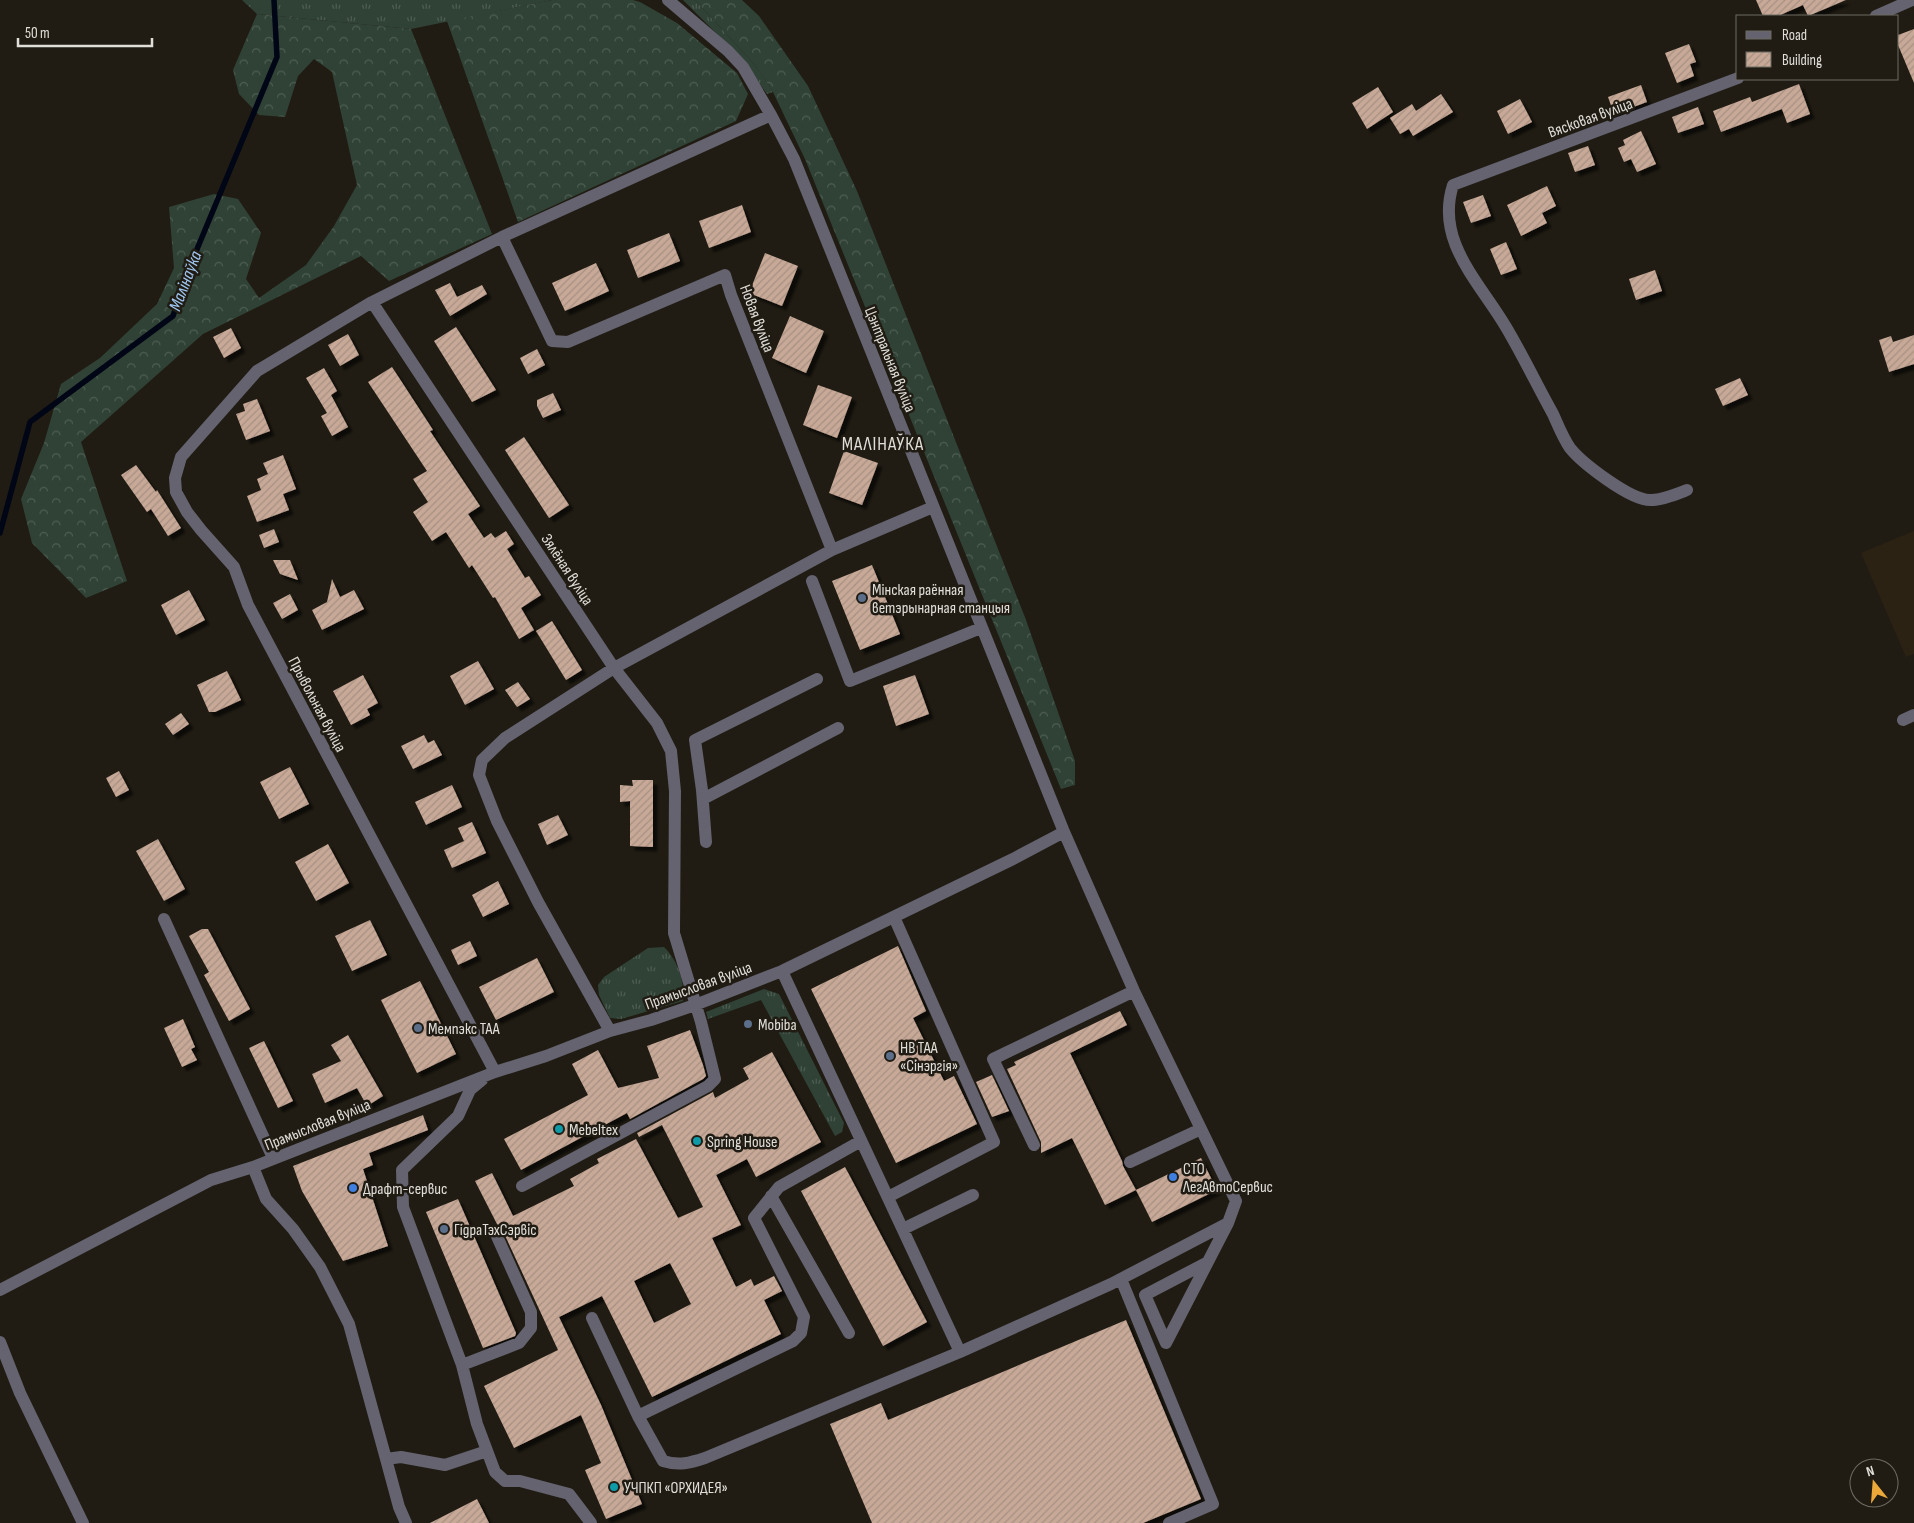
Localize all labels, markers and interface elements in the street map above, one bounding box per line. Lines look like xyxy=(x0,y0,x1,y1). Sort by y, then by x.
scale bar xyxy=(18,15,151,47)
legend xyxy=(1736,15,1899,80)
text: 50 m xyxy=(25,24,50,43)
text: Road xyxy=(1782,26,1807,45)
text: Building xyxy=(1782,51,1822,70)
street label: Вясковая вуліца xyxy=(1546,94,1635,142)
water label: Малінаўка xyxy=(164,248,207,314)
street label: Новая вуліца xyxy=(735,282,778,355)
street label: Цэнтральная вуліца xyxy=(860,304,919,415)
district label: МАЛІНАЎКА xyxy=(842,433,924,456)
street label: Зялёная вуліца xyxy=(537,531,597,609)
place label: Мінская раённая ветэрынарная станцыя xyxy=(872,581,1010,618)
marker: Мінская раённая ветэрынарная станцыя xyxy=(856,592,868,604)
street label: Прывольная вуліца xyxy=(284,654,350,755)
street label: Прамысловая вуліца xyxy=(642,958,755,1015)
place label: Mobiba xyxy=(758,1016,797,1035)
marker: Mobiba xyxy=(742,1018,754,1030)
place label: Мемпэкс ТАА xyxy=(428,1020,500,1039)
marker: Мемпэкс ТАА xyxy=(412,1022,424,1034)
place label: НВ ТАА «Сінэргія» xyxy=(900,1039,958,1076)
marker: НВ ТАА «Сінэргія» xyxy=(884,1050,896,1062)
street label: Прамысловая вуліца xyxy=(262,1096,373,1155)
place label: Mebeltex xyxy=(569,1121,618,1140)
marker: Mebeltex xyxy=(553,1123,565,1135)
place label: Spring House xyxy=(707,1133,777,1152)
marker: Spring House xyxy=(691,1135,703,1147)
place label: СТО ЛегАвтоСервис xyxy=(1182,1160,1273,1197)
marker: СТО ЛегАвтоСервис xyxy=(1167,1171,1179,1183)
place label: Драфт-сервис xyxy=(363,1180,447,1199)
marker: Драфт-сервис xyxy=(347,1182,359,1194)
place label: ГідраТэхСэрвіс xyxy=(454,1221,537,1240)
marker: ГідраТэхСэрвіс xyxy=(438,1223,450,1235)
north arrow xyxy=(1849,1458,1899,1508)
text: N xyxy=(1864,1462,1876,1480)
place label: УЧПКП «ОРХИДЕЯ» xyxy=(624,1479,728,1498)
marker: УЧПКП «ОРХИДЕЯ» xyxy=(608,1481,620,1493)

